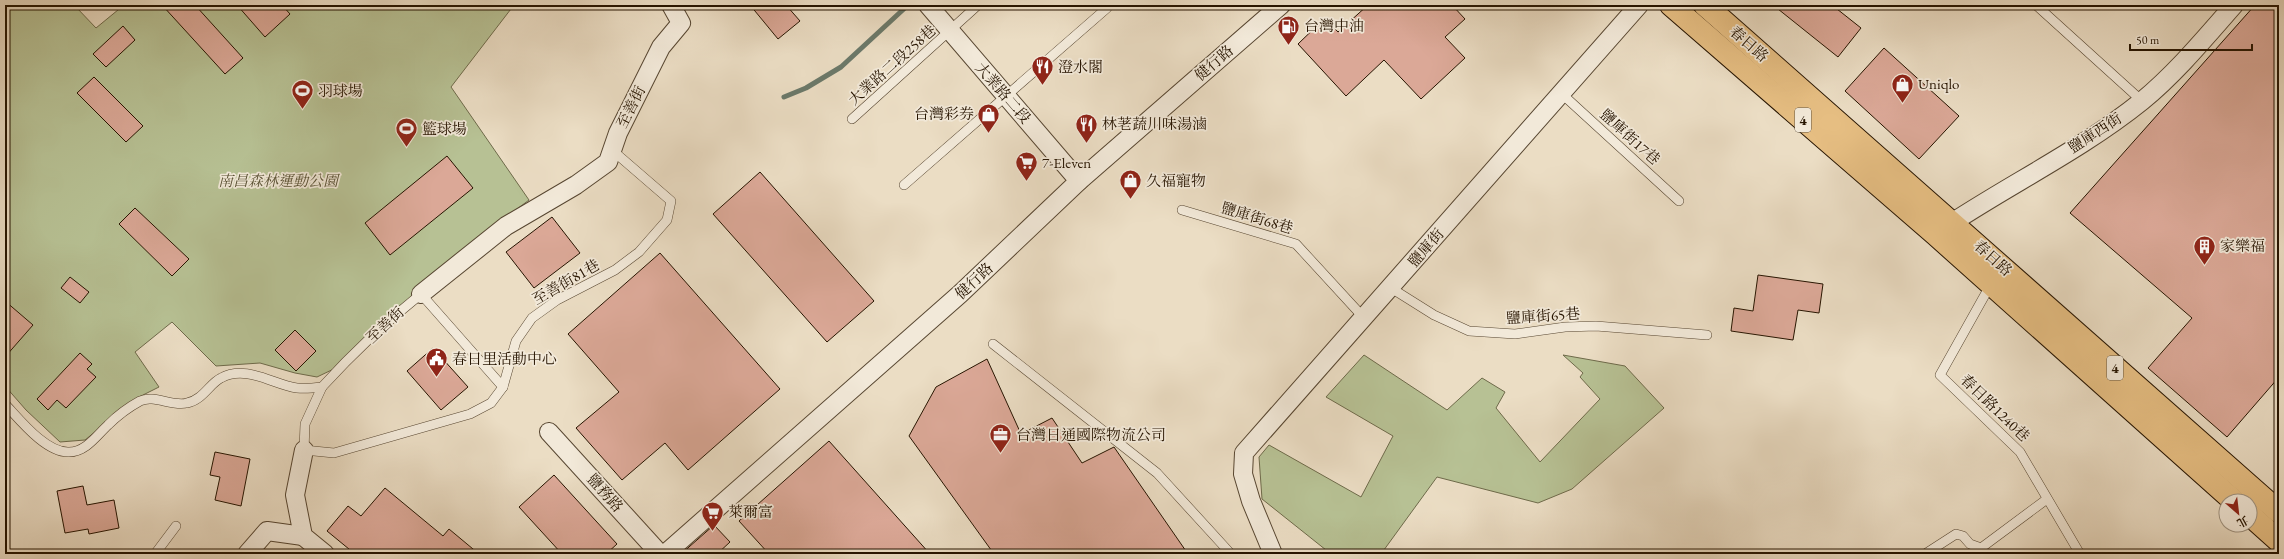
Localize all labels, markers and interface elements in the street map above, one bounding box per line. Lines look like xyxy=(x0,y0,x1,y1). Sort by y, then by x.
fuel station icon: 台灣中油 xyxy=(1275,13,1301,46)
place label: 台灣中油 xyxy=(1304,16,1364,35)
street label: 大業路二段258巷 xyxy=(844,20,939,109)
street label: 春日路 xyxy=(1726,22,1773,66)
scale bar xyxy=(2130,26,2252,52)
text: 50 m xyxy=(2136,32,2160,48)
street label: 健行路 xyxy=(1190,41,1237,85)
restaurant icon: 澄水閣 xyxy=(1030,54,1056,87)
place label: 澄水閣 xyxy=(1058,57,1103,76)
street label: 大業路二段 xyxy=(972,58,1035,127)
shop icon: Uniqlo xyxy=(1889,71,1915,104)
place label: Uniqlo xyxy=(1918,74,1960,93)
sports icon: 羽球場 xyxy=(289,78,315,111)
place label: 羽球場 xyxy=(318,81,363,100)
street label: 至善街 xyxy=(612,82,649,131)
shop icon: 台灣彩券 xyxy=(976,101,1002,134)
place label: 台灣彩券 xyxy=(914,104,974,123)
street label: 鹽庫街17巷 xyxy=(1596,105,1664,169)
road number: 4 xyxy=(1795,108,1811,132)
street label: 鹽庫西街 xyxy=(2064,108,2125,157)
restaurant icon: 林荖蔬川味湯滷 xyxy=(1073,111,1099,144)
place label: 林荖蔬川味湯滷 xyxy=(1102,114,1207,133)
sports icon: 籃球場 xyxy=(393,116,419,149)
place label: 籃球場 xyxy=(422,119,467,138)
supermarket icon: 7-Eleven xyxy=(1013,150,1039,183)
place label: 7-Eleven xyxy=(1042,153,1091,172)
shop icon: 久福寵物 xyxy=(1118,168,1144,201)
park label: 南昌森林運動公園 xyxy=(218,171,340,190)
place label: 久福寵物 xyxy=(1146,171,1206,190)
street label: 鹽庫街68巷 xyxy=(1219,198,1296,237)
street label: 鹽庫街 xyxy=(1404,224,1448,271)
building icon: 家樂福 xyxy=(2192,233,2218,266)
street label: 春日路 xyxy=(1970,236,2016,280)
place label: 家樂福 xyxy=(2220,236,2265,255)
street label: 至善街81巷 xyxy=(529,255,603,308)
street label: 健行路 xyxy=(951,258,997,303)
street label: 至善街 xyxy=(362,302,408,347)
street label: 鹽庫街65巷 xyxy=(1505,303,1581,328)
public building icon: 春日里活動中心 xyxy=(424,346,450,379)
place label: 春日里活動中心 xyxy=(452,349,557,368)
road number: 4 xyxy=(2107,356,2123,380)
street label: 春日路1240巷 xyxy=(1957,370,2034,445)
office icon: 台灣日通國際物流公司 xyxy=(987,422,1013,455)
place label: 台灣日通國際物流公司 xyxy=(1016,425,1166,444)
street label: 鹽務路 xyxy=(583,470,627,516)
north arrow xyxy=(2218,493,2258,533)
supermarket icon: 萊爾富 xyxy=(699,499,725,532)
place label: 萊爾富 xyxy=(728,502,773,521)
text: 北 xyxy=(2235,513,2251,531)

